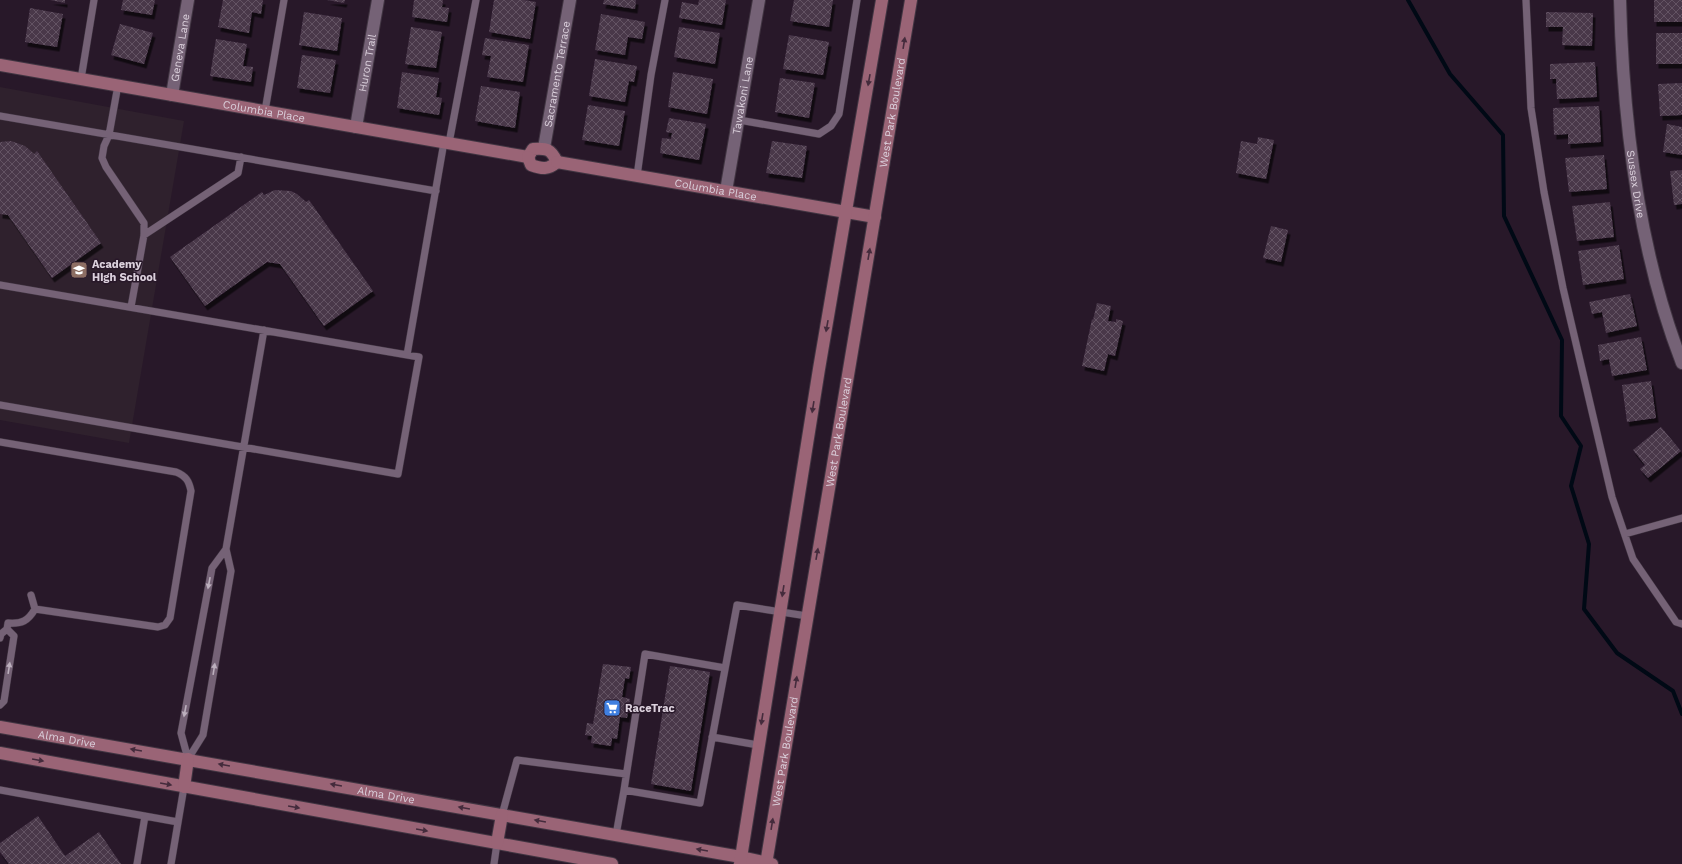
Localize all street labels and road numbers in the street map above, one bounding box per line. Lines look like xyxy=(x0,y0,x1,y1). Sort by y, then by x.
street label: Geneva Lane xyxy=(168,13,193,83)
street label: Sacramento Terrace xyxy=(542,20,573,128)
street label: Huron Trail xyxy=(356,32,379,93)
street label: Tawakoni Lane xyxy=(730,55,756,136)
street label: West Park Boulevard xyxy=(877,57,908,168)
street label: Columbia Place xyxy=(222,98,306,125)
street label: Sussex Drive xyxy=(1624,150,1647,219)
street label: Columbia Place xyxy=(673,176,758,203)
street label: West Park Boulevard xyxy=(823,376,855,488)
street label: West Park Boulevard xyxy=(770,696,801,808)
street label: Alma Drive xyxy=(37,728,97,751)
street label: Alma Drive xyxy=(356,784,416,807)

